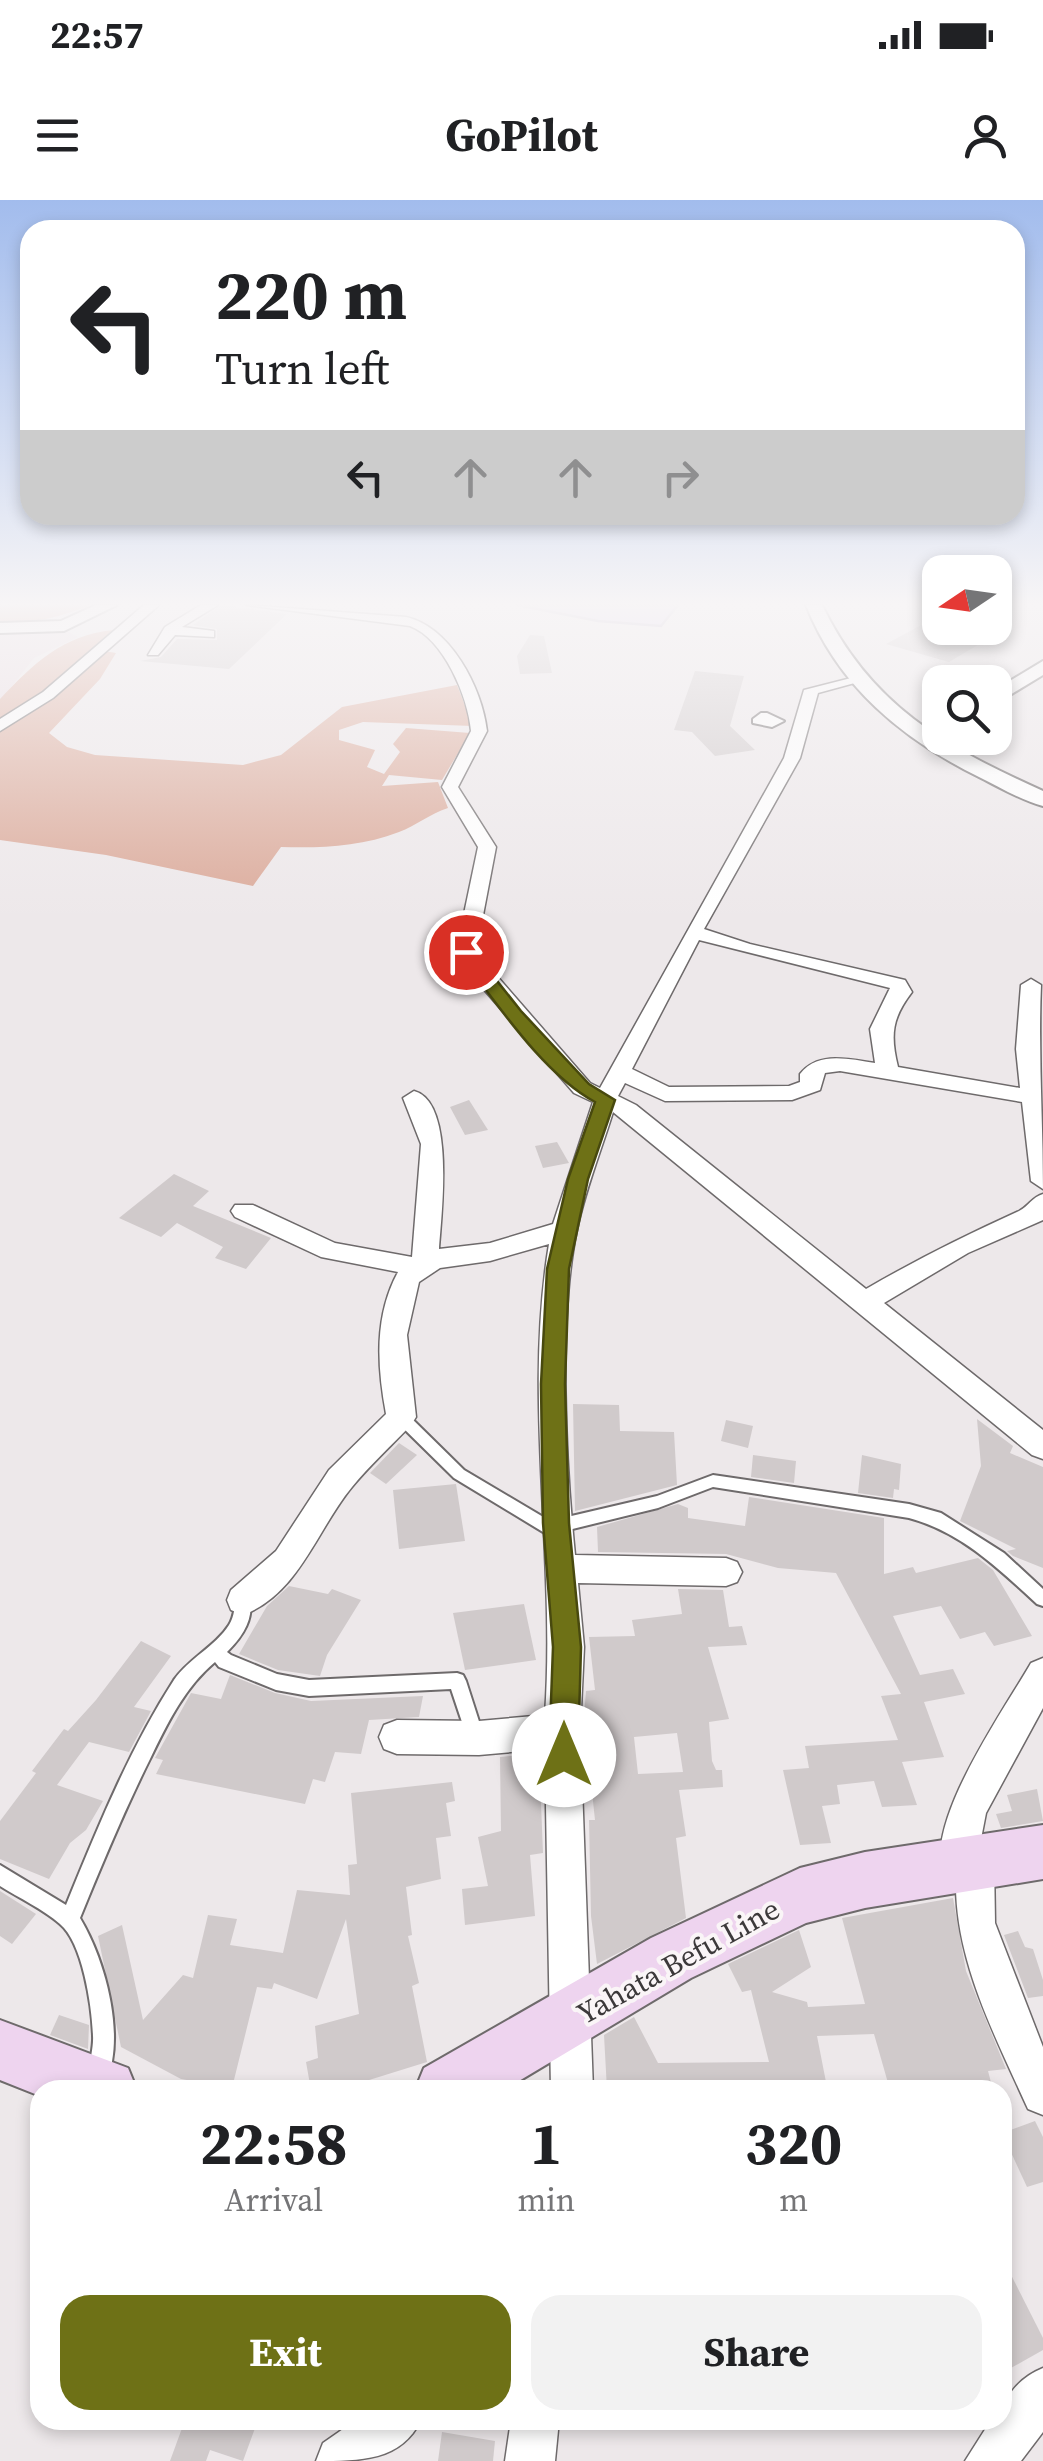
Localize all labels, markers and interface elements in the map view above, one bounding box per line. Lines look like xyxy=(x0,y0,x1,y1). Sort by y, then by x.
text: 22:57 xyxy=(50,9,144,61)
text: GoPilot xyxy=(445,104,598,166)
icon: menu xyxy=(30,108,85,163)
icon: person xyxy=(958,108,1013,163)
text: 220 m xyxy=(215,246,407,342)
icon: left xyxy=(50,260,180,390)
text: Turn left xyxy=(215,337,389,399)
icon: left xyxy=(338,450,393,505)
icon: ahead xyxy=(443,450,498,505)
icon: ahead xyxy=(548,450,603,505)
icon: right xyxy=(653,450,708,505)
north arrow xyxy=(922,555,1012,645)
map controls xyxy=(922,555,1012,755)
button: search xyxy=(922,665,1012,755)
pin xyxy=(424,910,509,995)
icon: arrive xyxy=(439,925,494,980)
position arrow xyxy=(512,1703,616,1807)
street label: Yahata Befu Line xyxy=(569,1888,787,2034)
text: 22:58 xyxy=(200,2102,348,2184)
text: 1 xyxy=(530,2102,563,2184)
text: 320 xyxy=(745,2102,842,2184)
text: Arrival xyxy=(224,2178,323,2222)
text: min xyxy=(517,2178,575,2222)
text: m xyxy=(779,2178,808,2222)
button: Exit xyxy=(60,2295,511,2410)
button: Share xyxy=(531,2295,982,2410)

